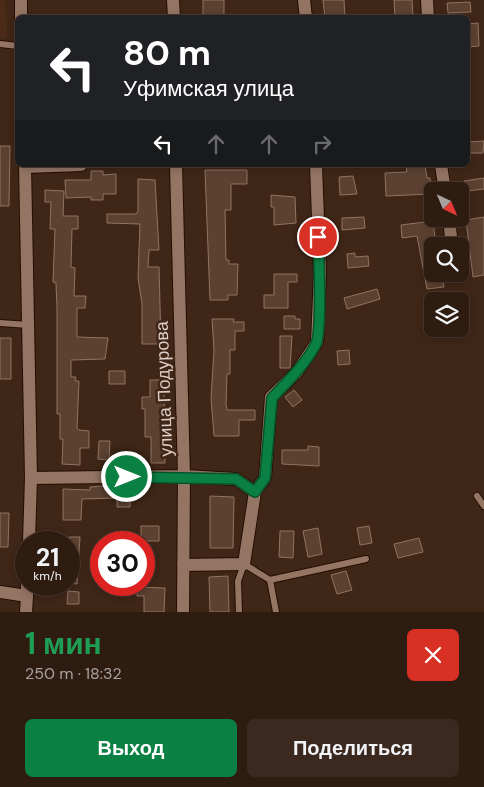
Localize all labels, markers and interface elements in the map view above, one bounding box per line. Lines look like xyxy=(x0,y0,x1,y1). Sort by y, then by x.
text: 80 m xyxy=(123,30,211,76)
icon: left xyxy=(40,35,105,100)
text: Уфимская улица xyxy=(123,74,294,103)
icon: left xyxy=(149,130,177,158)
icon: ahead xyxy=(202,130,230,158)
icon: ahead xyxy=(255,130,283,158)
icon: right xyxy=(308,130,336,158)
north arrow xyxy=(424,182,469,228)
map controls xyxy=(424,182,469,337)
pin xyxy=(297,216,339,258)
icon: arrive xyxy=(304,223,332,251)
button: search xyxy=(424,237,469,282)
button: layers xyxy=(424,292,469,337)
street label: улица Подурова xyxy=(150,320,178,457)
position arrow xyxy=(100,450,152,502)
speed limit sign: 30 xyxy=(90,531,155,596)
text: 21 xyxy=(36,541,59,574)
text: km/h xyxy=(33,568,62,584)
text: 1 мин xyxy=(25,624,102,663)
button: close xyxy=(407,629,459,681)
text: 250 m · 18:32 xyxy=(25,663,122,684)
button: Выход xyxy=(25,719,237,777)
button: Поделиться xyxy=(247,719,459,777)

